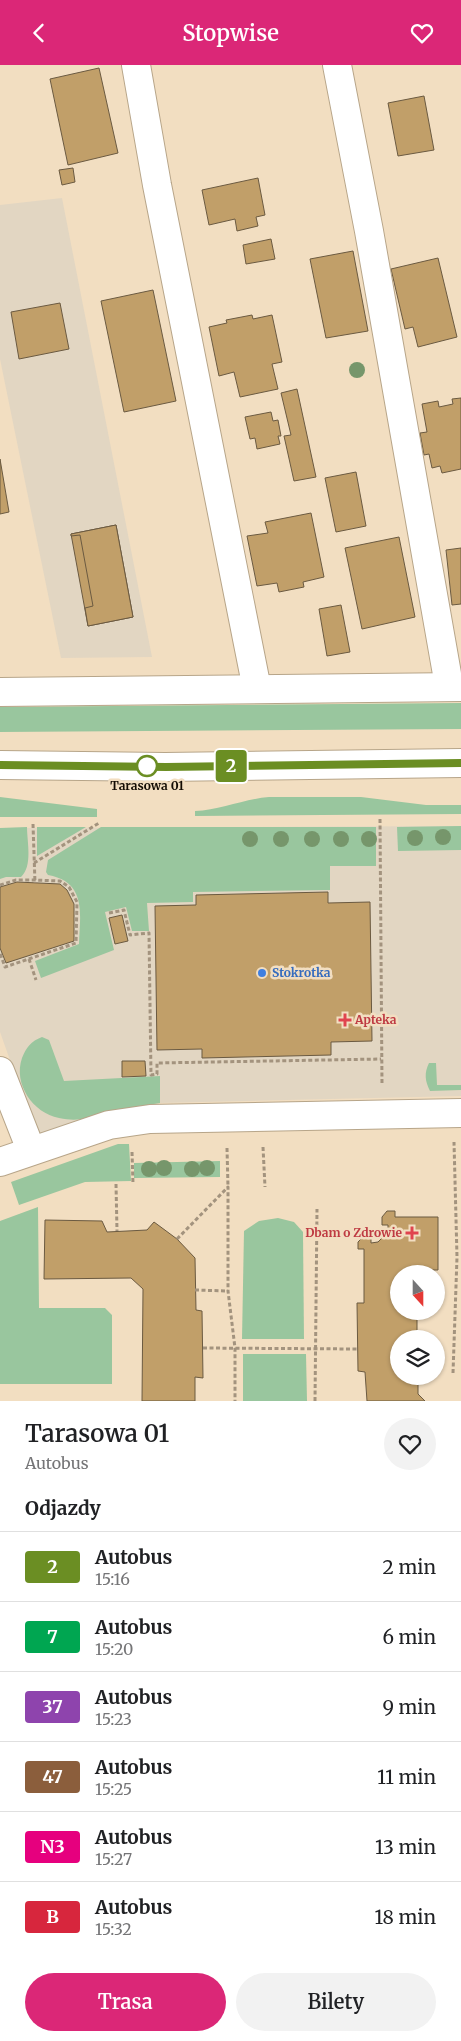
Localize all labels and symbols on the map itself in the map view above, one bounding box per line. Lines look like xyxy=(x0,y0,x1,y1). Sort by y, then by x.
line badge: 2 xyxy=(215,750,247,782)
marker: Tarasowa 01 xyxy=(136,755,158,777)
place label: Tarasowa 01 xyxy=(110,778,184,793)
place label: Stokrotka xyxy=(272,965,331,980)
marker: Stokrotka xyxy=(256,967,268,979)
place label: Apteka xyxy=(354,1012,397,1027)
marker: Apteka xyxy=(339,1014,351,1026)
place label: Dbam o Zdrowie xyxy=(305,1225,403,1240)
marker: Dbam o Zdrowie xyxy=(406,1227,418,1239)
north arrow xyxy=(390,1265,445,1320)

